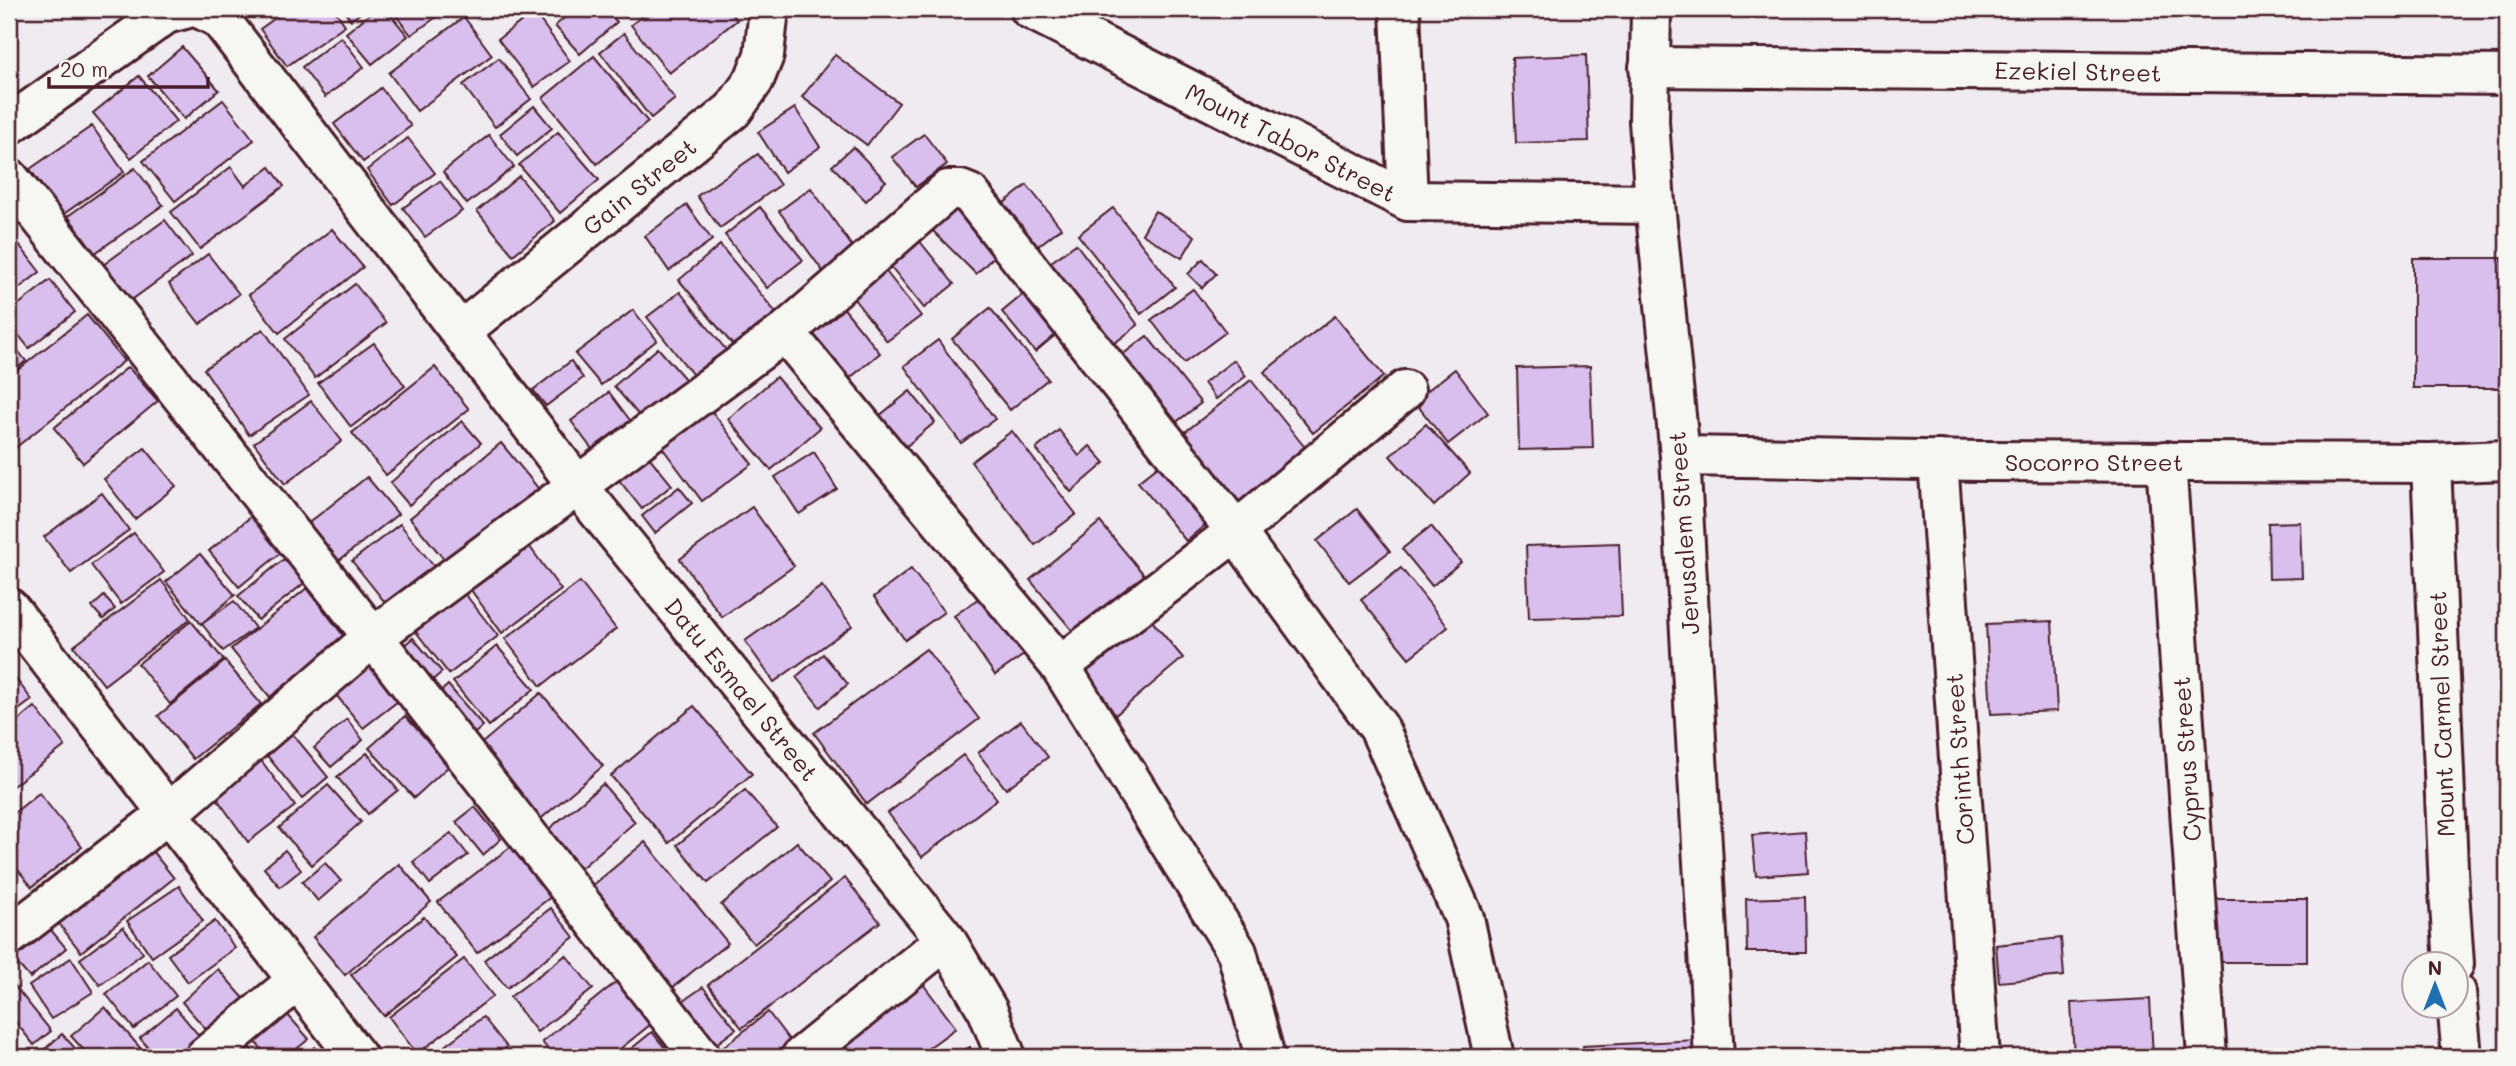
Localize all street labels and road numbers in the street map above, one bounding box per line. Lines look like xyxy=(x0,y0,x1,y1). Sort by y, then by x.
street label: Ezekiel Street xyxy=(1994,54,2162,88)
street label: Mount Tabor Street xyxy=(1181,76,1401,208)
street label: Gain Street xyxy=(576,131,702,241)
street label: Jerusalem Street xyxy=(1660,430,1706,636)
street label: Socorro Street xyxy=(2005,446,2183,477)
street label: Mount Carmel Street xyxy=(2421,590,2461,838)
street label: Datu Esmael Street xyxy=(658,591,826,787)
street label: Corinth Street xyxy=(1938,672,1980,846)
street label: Cyprus Street xyxy=(2165,675,2207,843)

